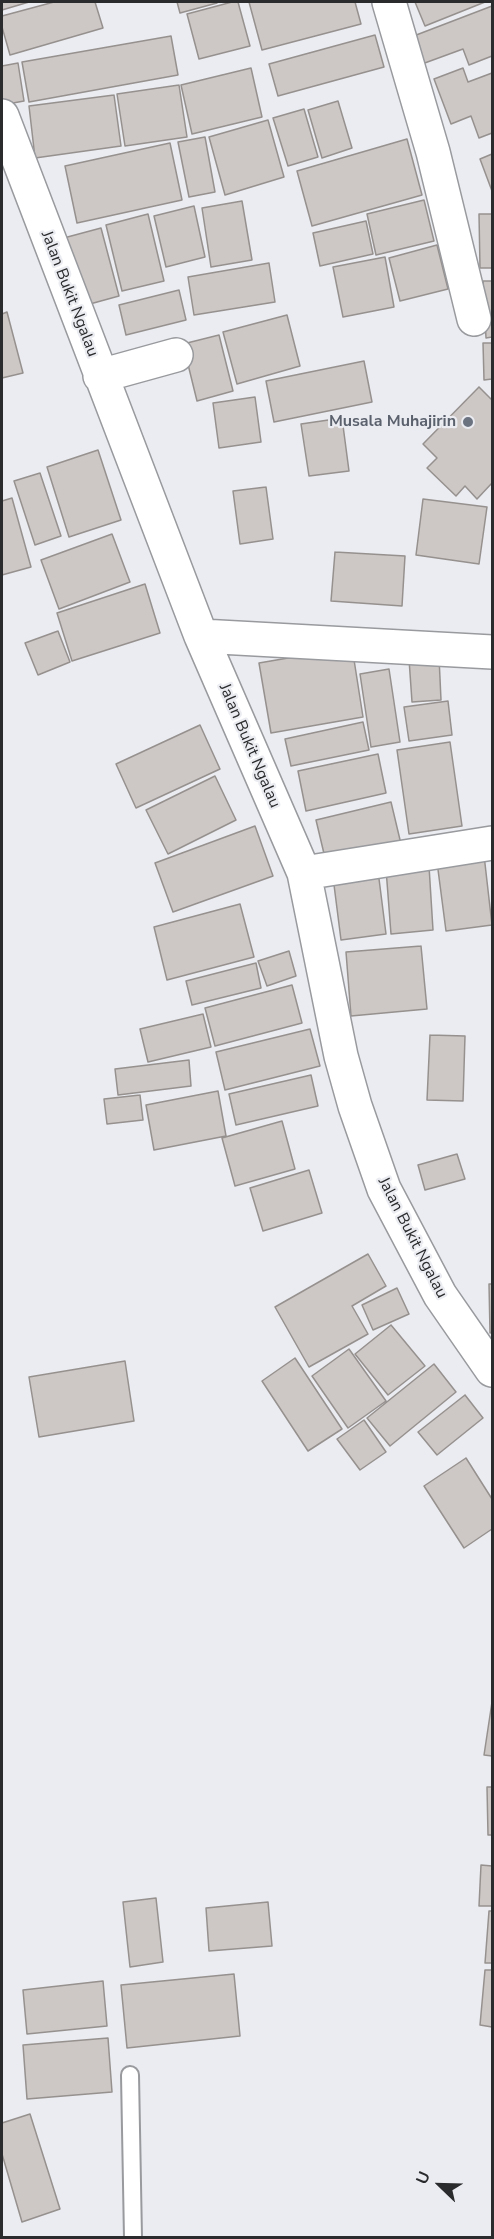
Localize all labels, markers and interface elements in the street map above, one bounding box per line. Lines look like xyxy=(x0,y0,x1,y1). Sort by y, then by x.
street label: Jalan Bukit Ngalau xyxy=(36,228,102,360)
place label: Musala Muhajirin xyxy=(329,412,456,432)
marker: Musala Muhajirin xyxy=(461,415,475,429)
street label: Jalan Bukit Ngalau xyxy=(214,681,284,811)
street label: Jalan Bukit Ngalau xyxy=(373,1174,451,1302)
north arrow xyxy=(410,2155,470,2215)
text: U xyxy=(411,2168,436,2188)

